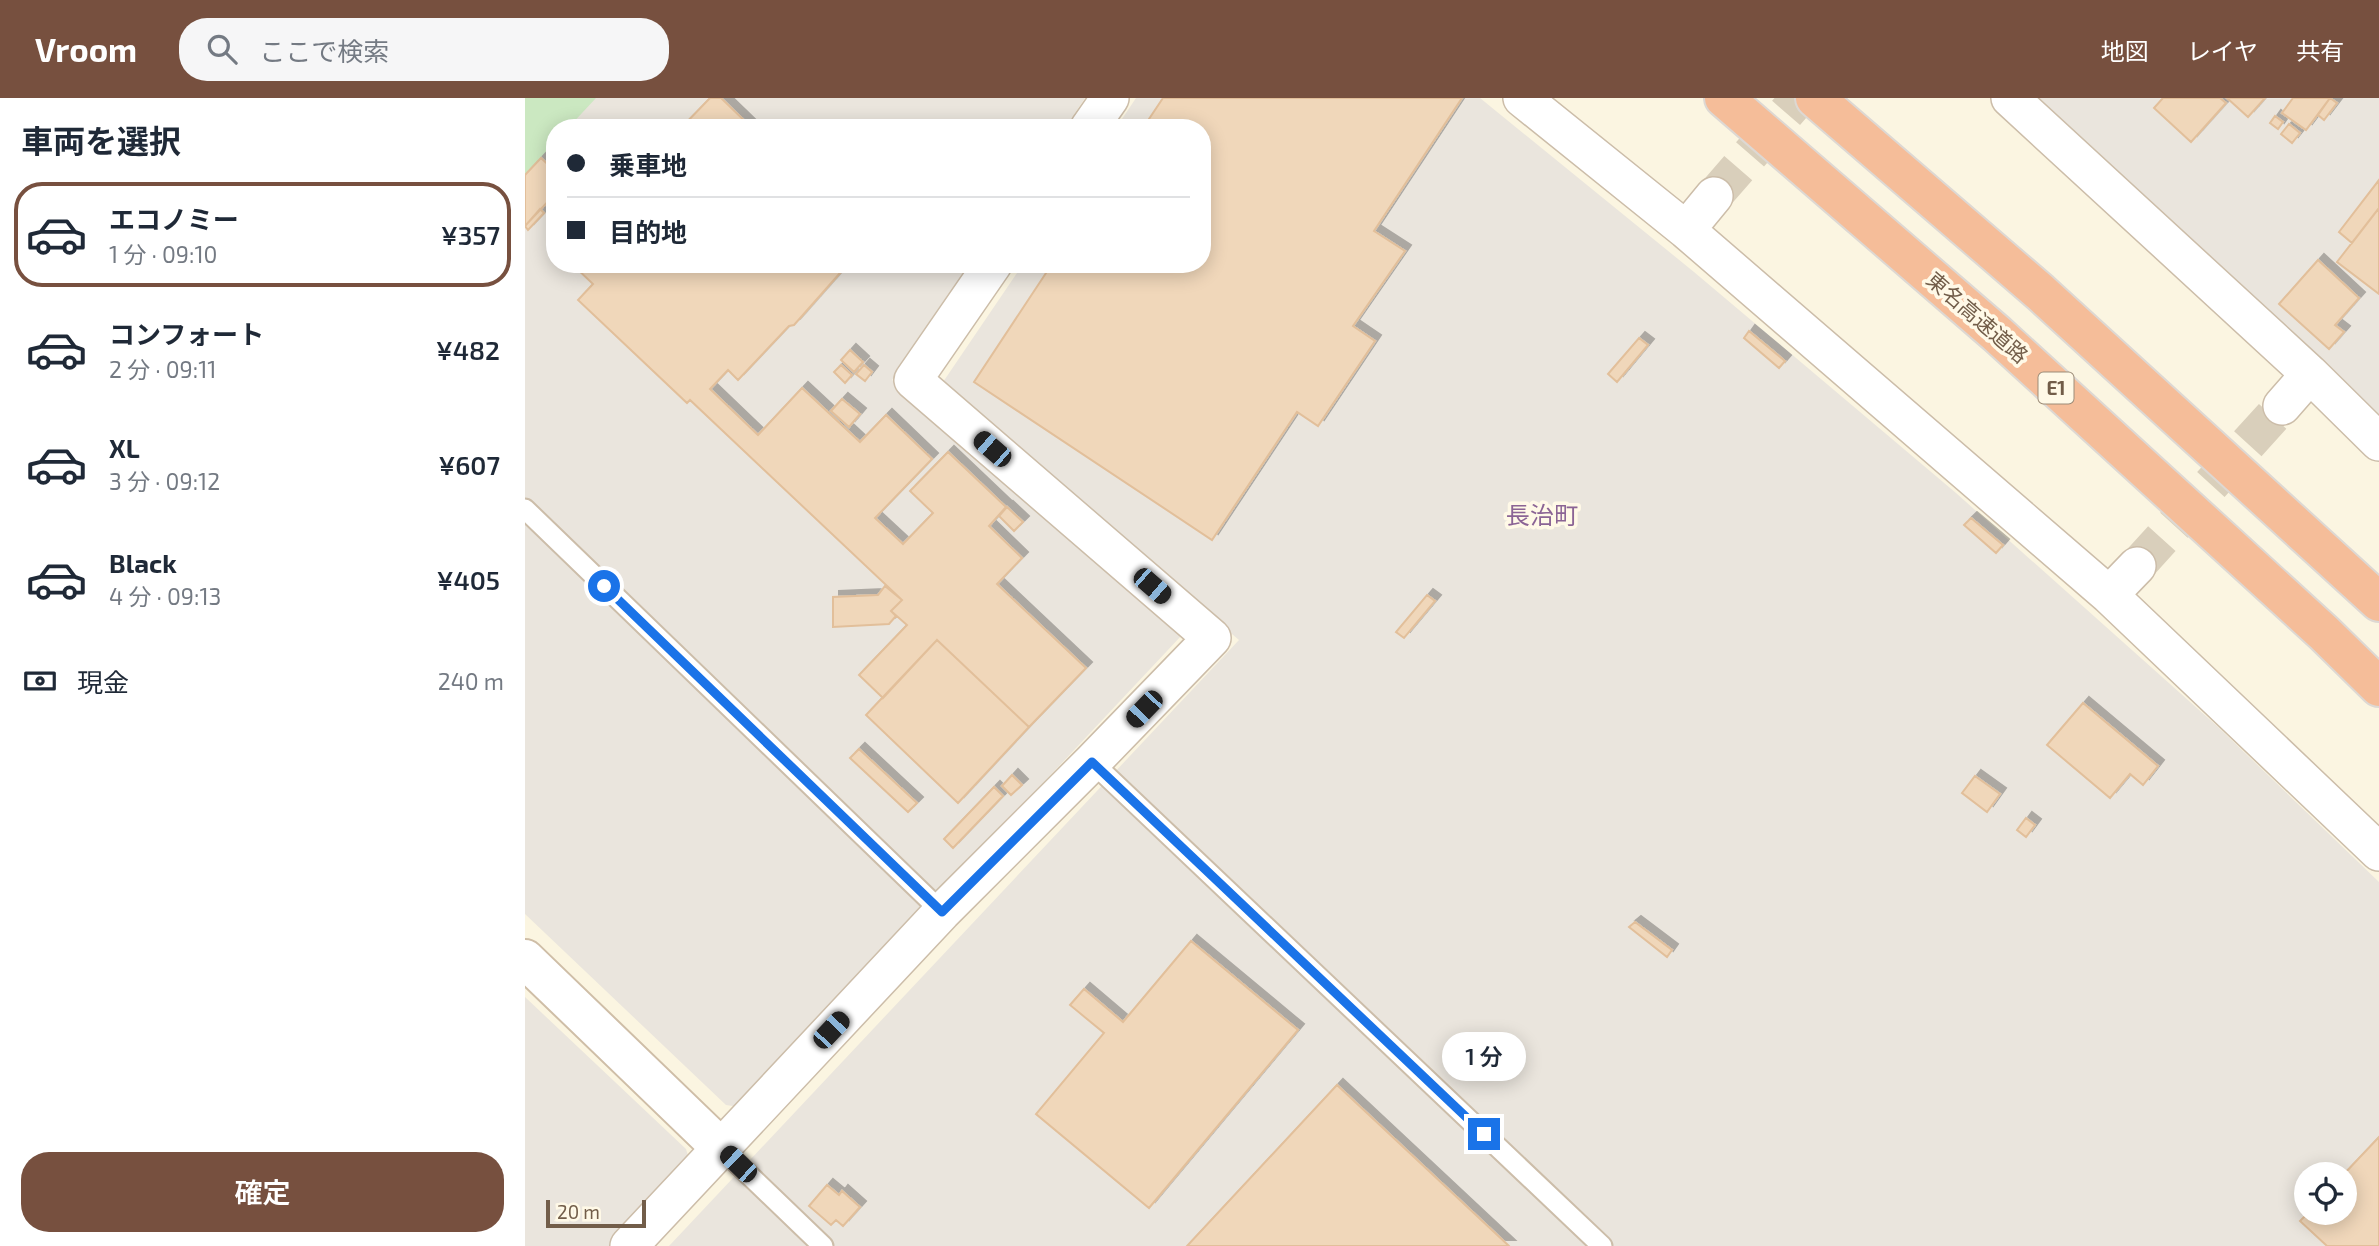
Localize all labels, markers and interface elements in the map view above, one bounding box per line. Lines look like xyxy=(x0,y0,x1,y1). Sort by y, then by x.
search box xyxy=(179,18,669,81)
text: Vroom xyxy=(35,29,137,69)
icon: search xyxy=(203,30,241,68)
text: ここで検索 xyxy=(259,35,389,66)
text: 地図 xyxy=(2101,36,2149,65)
text: レイヤ xyxy=(2187,36,2258,65)
text: 共有 xyxy=(2296,36,2344,65)
text: 車両を選択 xyxy=(21,121,181,159)
text: 乗車地 xyxy=(609,149,687,180)
icon: car xyxy=(25,203,88,266)
text: エコノミー xyxy=(109,203,239,234)
text: 目的地 xyxy=(609,216,687,247)
text: ¥357 xyxy=(441,219,500,250)
text: 1 分 · 09:10 xyxy=(109,240,217,268)
street label: 東名高速道路 xyxy=(1922,266,2034,368)
icon: car xyxy=(25,318,88,381)
text: コンフォート xyxy=(109,318,264,349)
text: ¥482 xyxy=(436,334,500,365)
text: 2 分 · 09:11 xyxy=(109,355,217,383)
road number: E1 xyxy=(2039,372,2073,404)
car xyxy=(970,427,1015,471)
text: XL xyxy=(109,432,140,463)
icon: car xyxy=(25,433,88,496)
text: ¥607 xyxy=(438,449,500,480)
text: 3 分 · 09:12 xyxy=(109,467,220,495)
district label: 長治町 xyxy=(1506,500,1578,529)
text: Black xyxy=(109,547,177,578)
icon: car xyxy=(25,548,88,611)
text: ¥405 xyxy=(437,564,500,595)
car xyxy=(1130,564,1175,608)
route start xyxy=(588,570,620,602)
text: 4 分 · 09:13 xyxy=(109,582,221,610)
icon: cash xyxy=(21,662,59,700)
text: 現金 xyxy=(77,666,129,697)
text: 240 m xyxy=(438,667,504,695)
car xyxy=(1122,687,1167,731)
car xyxy=(809,1007,854,1053)
callout: 1 分 xyxy=(1442,1032,1526,1082)
text: 1 分 xyxy=(1465,1042,1503,1070)
route end xyxy=(1468,1118,1500,1150)
car xyxy=(716,1142,761,1186)
button: 確定 xyxy=(21,1152,504,1232)
map controls xyxy=(2294,1162,2357,1225)
button: locate xyxy=(2294,1162,2357,1225)
scale bar xyxy=(546,1197,646,1229)
text: 20 m xyxy=(557,1200,600,1223)

